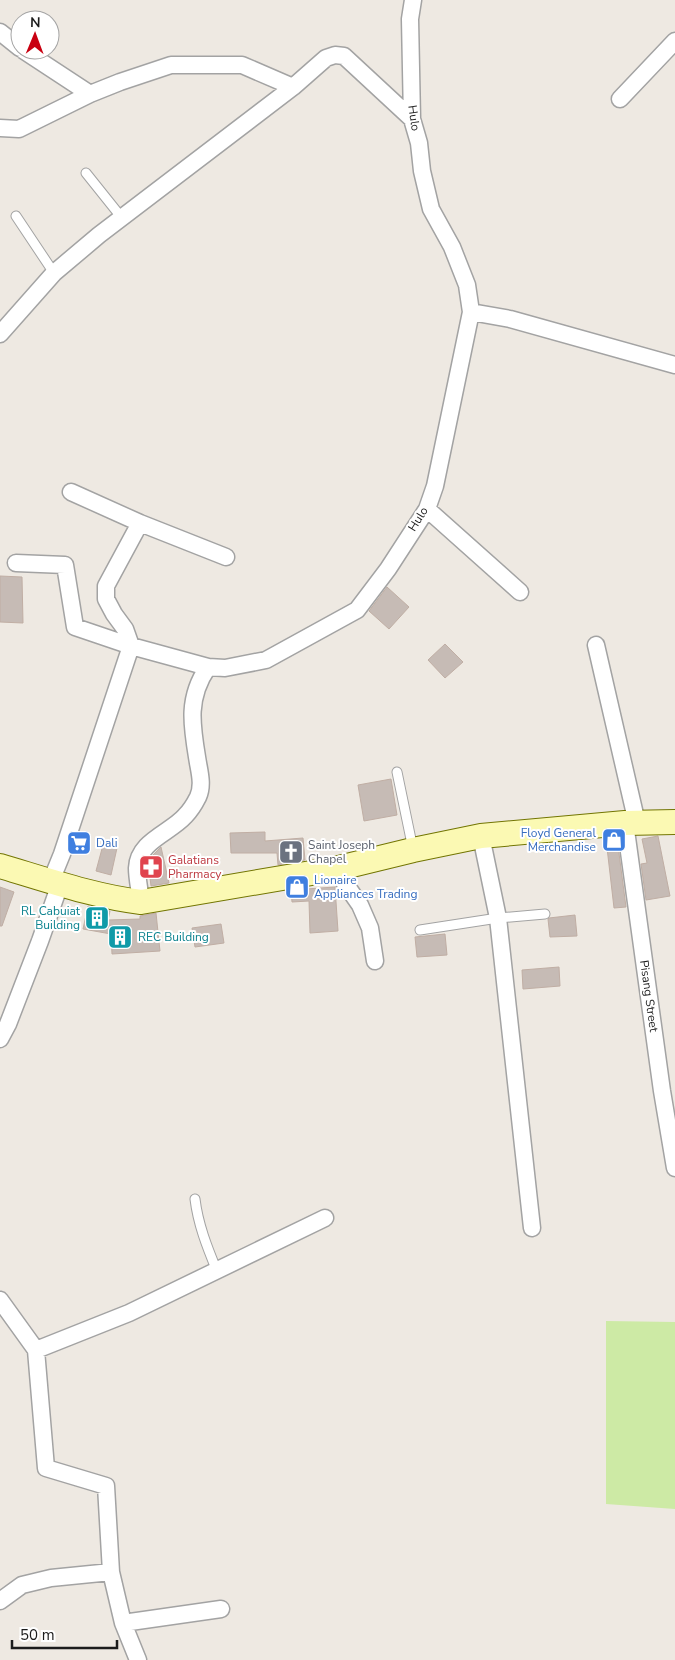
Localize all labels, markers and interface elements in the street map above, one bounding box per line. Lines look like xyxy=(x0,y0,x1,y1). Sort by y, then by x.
north arrow xyxy=(10,10,60,60)
text: N xyxy=(30,13,41,32)
street label: Hulo xyxy=(404,104,424,132)
street label: Hulo xyxy=(404,503,432,534)
place label: Floyd General Merchandise xyxy=(521,825,596,855)
shop icon: Floyd General Merchandise xyxy=(601,827,627,853)
supermarket icon: Dali xyxy=(66,830,92,856)
place label: Dali xyxy=(96,835,118,851)
place label: Saint Joseph Chapel xyxy=(308,837,375,867)
church icon: Saint Joseph Chapel xyxy=(278,839,304,865)
place label: Galatians Pharmacy xyxy=(168,852,222,882)
pharmacy icon: Galatians Pharmacy xyxy=(138,854,164,880)
place label: Lionaire Appliances Trading xyxy=(314,872,417,902)
shop icon: Lionaire Appliances Trading xyxy=(284,874,310,900)
place label: RL Cabuiat Building xyxy=(21,903,81,933)
building icon: RL Cabuiat Building xyxy=(84,905,110,931)
building icon: REC Building xyxy=(107,924,133,950)
place label: REC Building xyxy=(138,929,209,945)
street label: Pisang Street xyxy=(636,959,662,1034)
scale bar xyxy=(12,1618,118,1650)
text: 50 m xyxy=(20,1625,55,1645)

